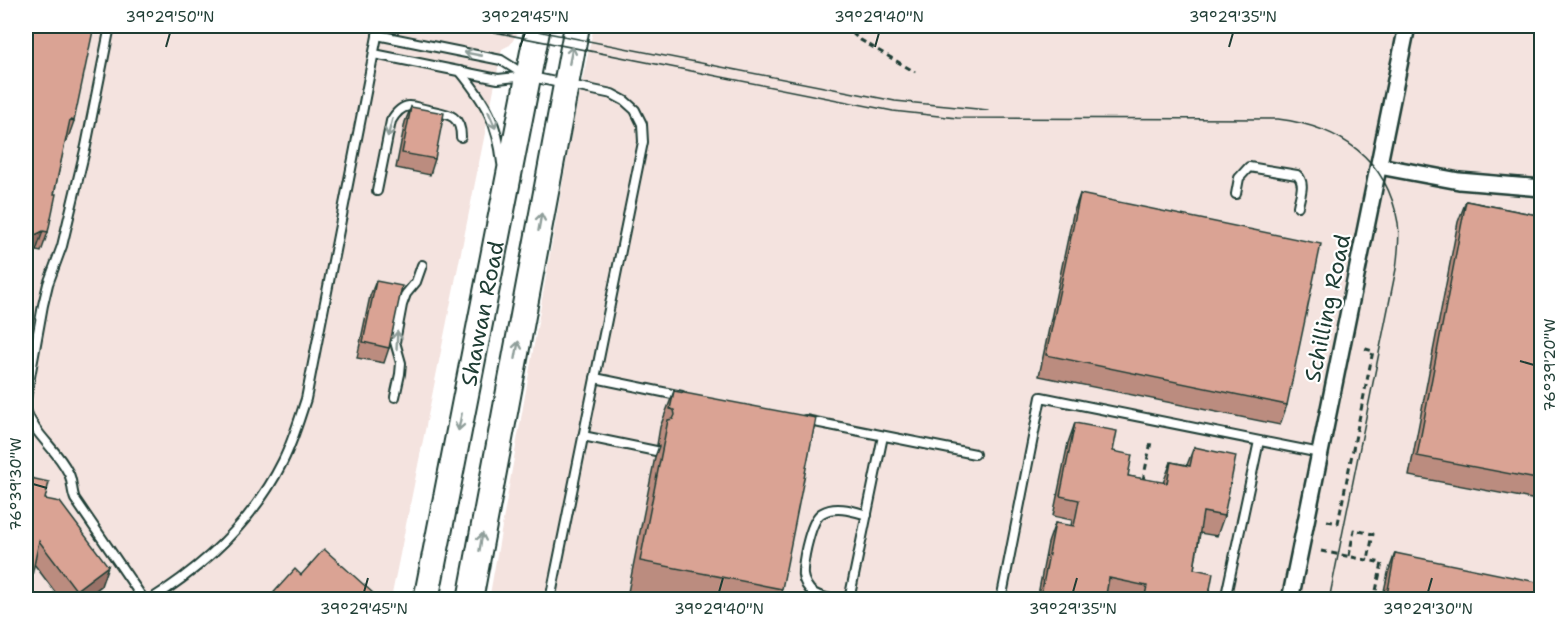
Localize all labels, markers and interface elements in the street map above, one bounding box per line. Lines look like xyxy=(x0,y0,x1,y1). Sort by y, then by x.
text: 39°29'50"N xyxy=(125,7,215,27)
text: 39°29'45"N xyxy=(481,7,569,27)
text: 39°29'40"N xyxy=(834,7,924,27)
text: 39°29'35"N xyxy=(1189,7,1277,27)
one-way arrow xyxy=(566,45,577,65)
one-way arrow xyxy=(464,48,483,59)
one-way arrow xyxy=(487,110,498,128)
one-way arrow xyxy=(384,118,396,137)
one-way arrow xyxy=(535,213,546,232)
street label: Schilling Road xyxy=(1298,231,1357,385)
street label: Shawan Road xyxy=(454,238,511,389)
text: 76°39'20"W xyxy=(1540,318,1560,412)
one-way arrow xyxy=(392,331,403,351)
one-way arrow xyxy=(511,341,522,361)
one-way arrow xyxy=(454,412,465,431)
text: 76°39'30"W xyxy=(6,437,26,531)
one-way arrow xyxy=(476,533,487,552)
text: 39°29'45"N xyxy=(320,599,408,619)
text: 39°29'40"N xyxy=(674,599,764,619)
text: 39°29'35"N xyxy=(1029,599,1117,619)
text: 39°29'30"N xyxy=(1383,599,1473,619)

